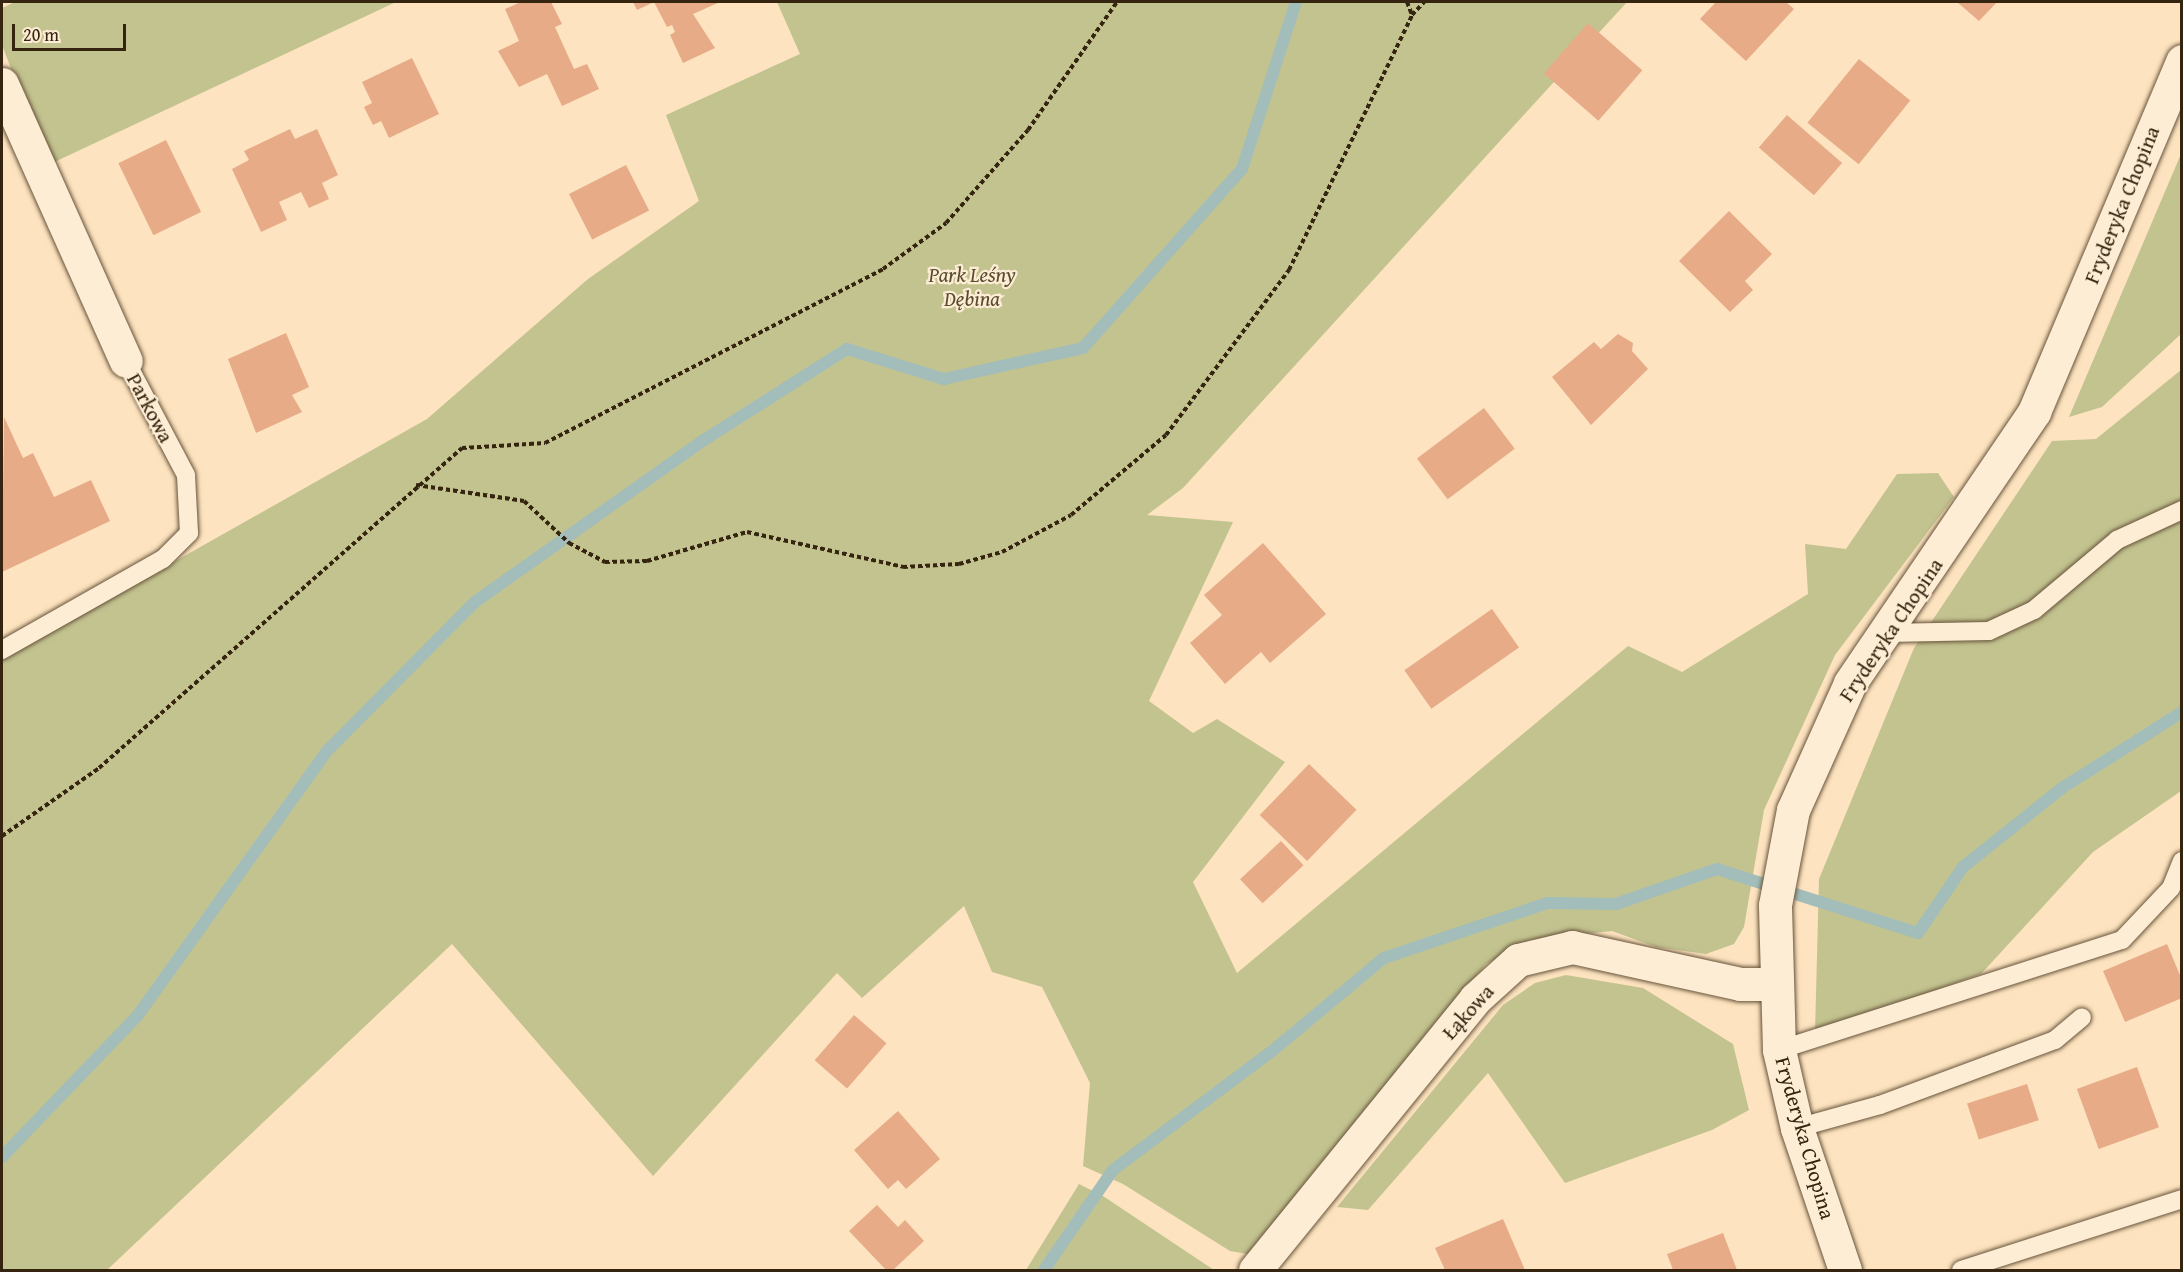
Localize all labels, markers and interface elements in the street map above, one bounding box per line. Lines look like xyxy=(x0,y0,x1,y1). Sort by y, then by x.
scale bar xyxy=(15,12,129,50)
text: 20 m xyxy=(23,21,59,48)
street label: Fryderyka Chopina xyxy=(2079,123,2165,287)
park label: Park Leśny Dębina xyxy=(928,262,1016,312)
street label: Parkowa xyxy=(121,369,179,447)
street label: Fryderyka Chopina xyxy=(1834,553,1948,707)
street label: Łąkowa xyxy=(1437,979,1499,1045)
street label: Fryderyka Chopina xyxy=(1770,1054,1840,1222)

